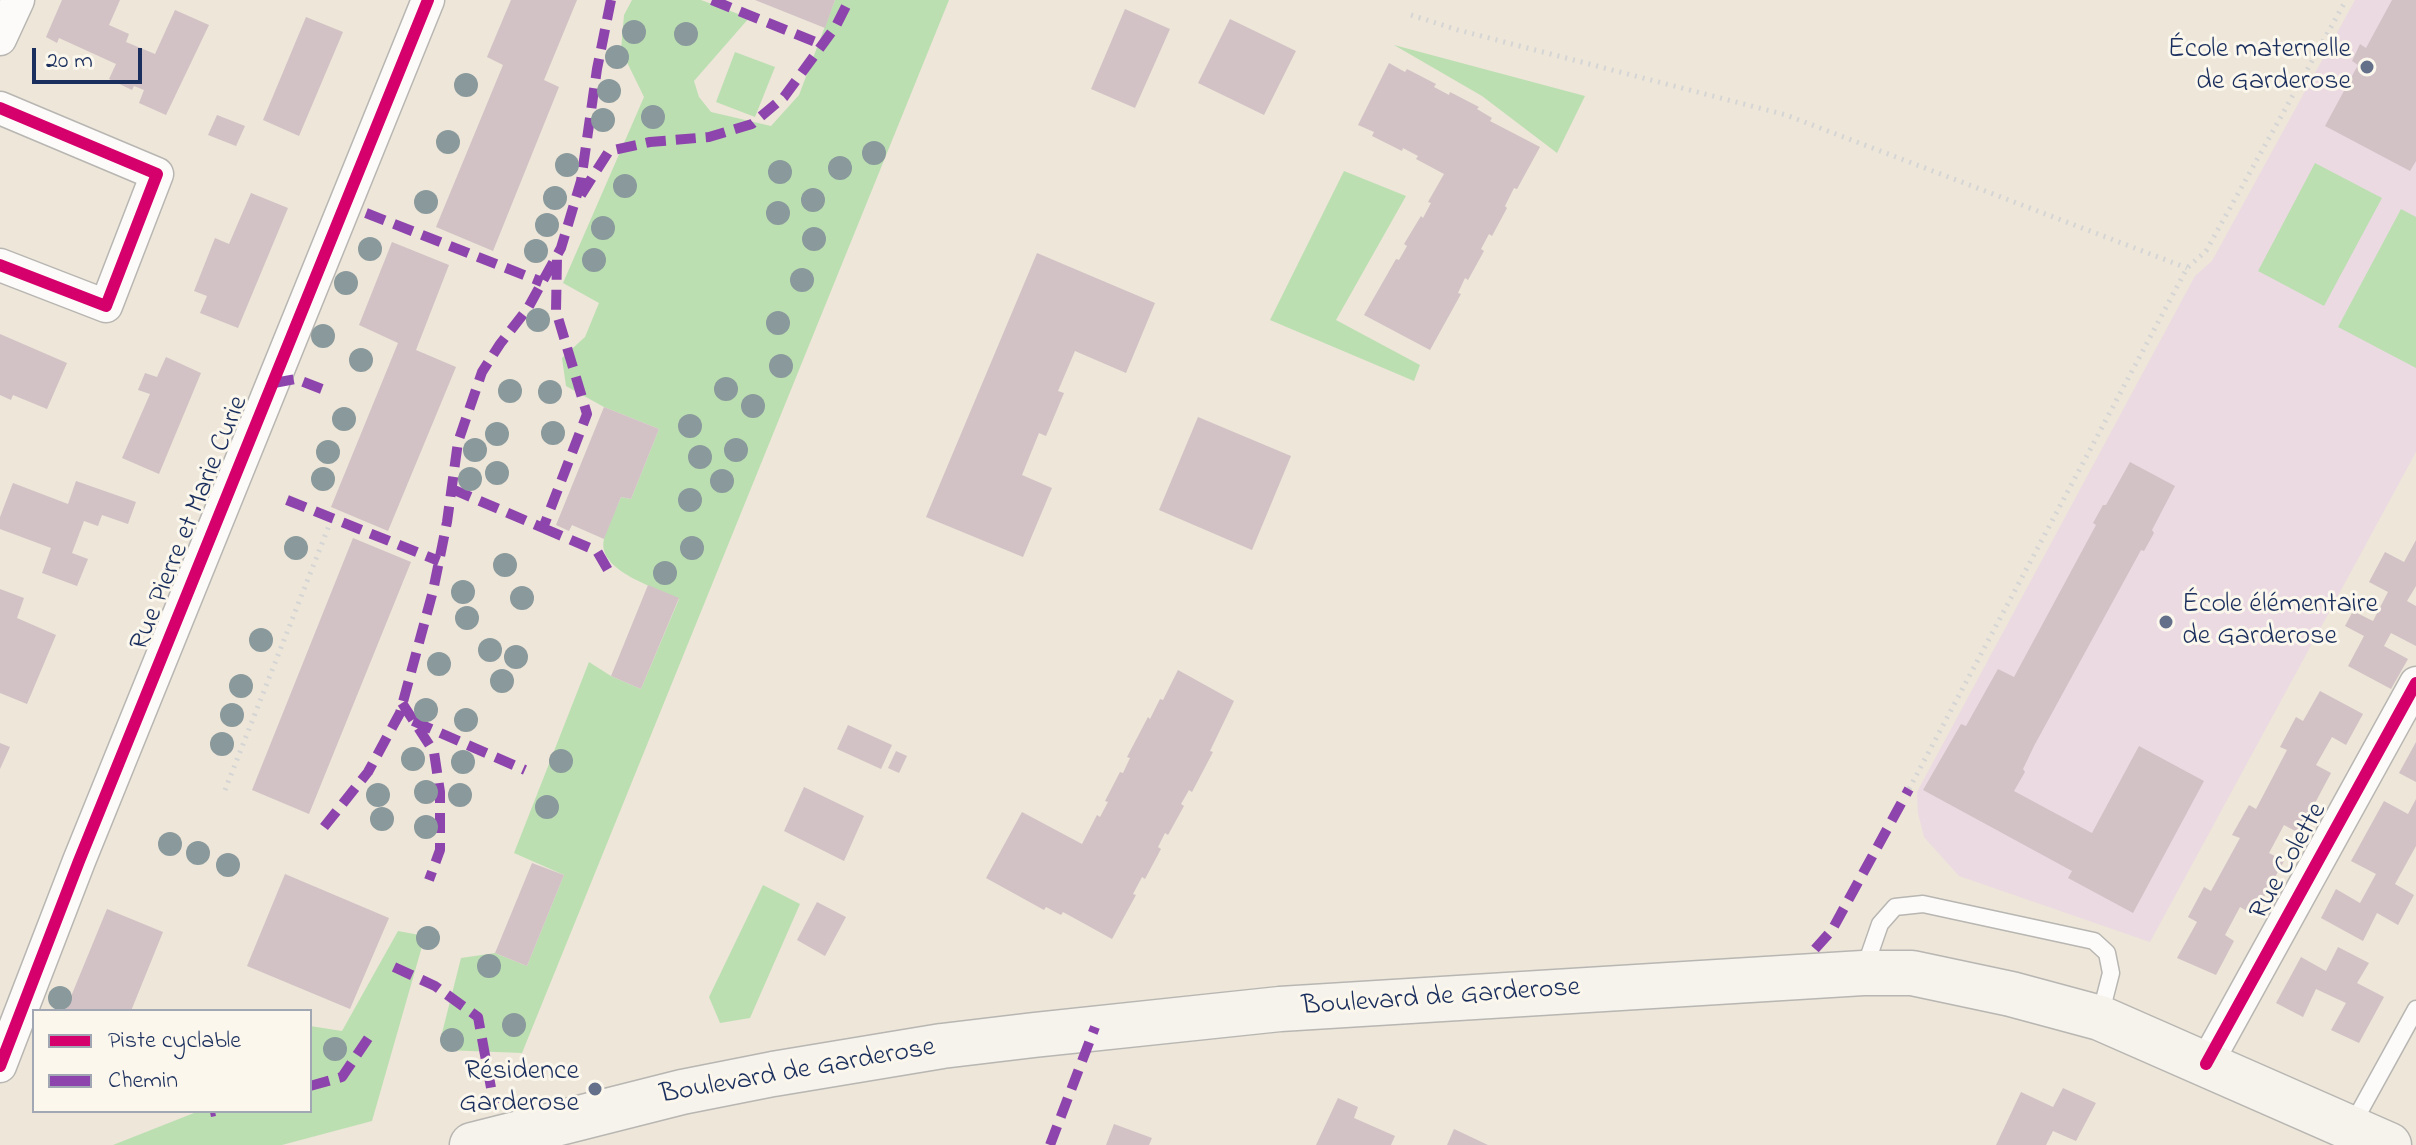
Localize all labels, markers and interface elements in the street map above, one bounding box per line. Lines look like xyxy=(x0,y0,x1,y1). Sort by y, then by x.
scale bar xyxy=(36,32,146,82)
place label: École maternelle de Garderose xyxy=(2168,34,2351,100)
text: 20 m xyxy=(46,44,93,79)
marker: École maternelle de Garderose xyxy=(2358,58,2376,76)
street label: Rue Pierre et Marie Curie xyxy=(124,392,258,656)
place label: École élémentaire de Garderose xyxy=(2182,589,2378,655)
marker: École élémentaire de Garderose xyxy=(2157,613,2175,631)
street label: Rue Colette xyxy=(2244,798,2336,926)
street label: Boulevard de Garderose xyxy=(1301,973,1581,1025)
legend xyxy=(32,1009,312,1113)
text: Piste cyclable xyxy=(108,1024,241,1059)
street label: Boulevard de Garderose xyxy=(658,1032,938,1114)
place label: Résidence Garderose xyxy=(459,1056,579,1122)
text: Chemin xyxy=(108,1064,178,1099)
marker: Résidence Garderose xyxy=(586,1080,604,1098)

